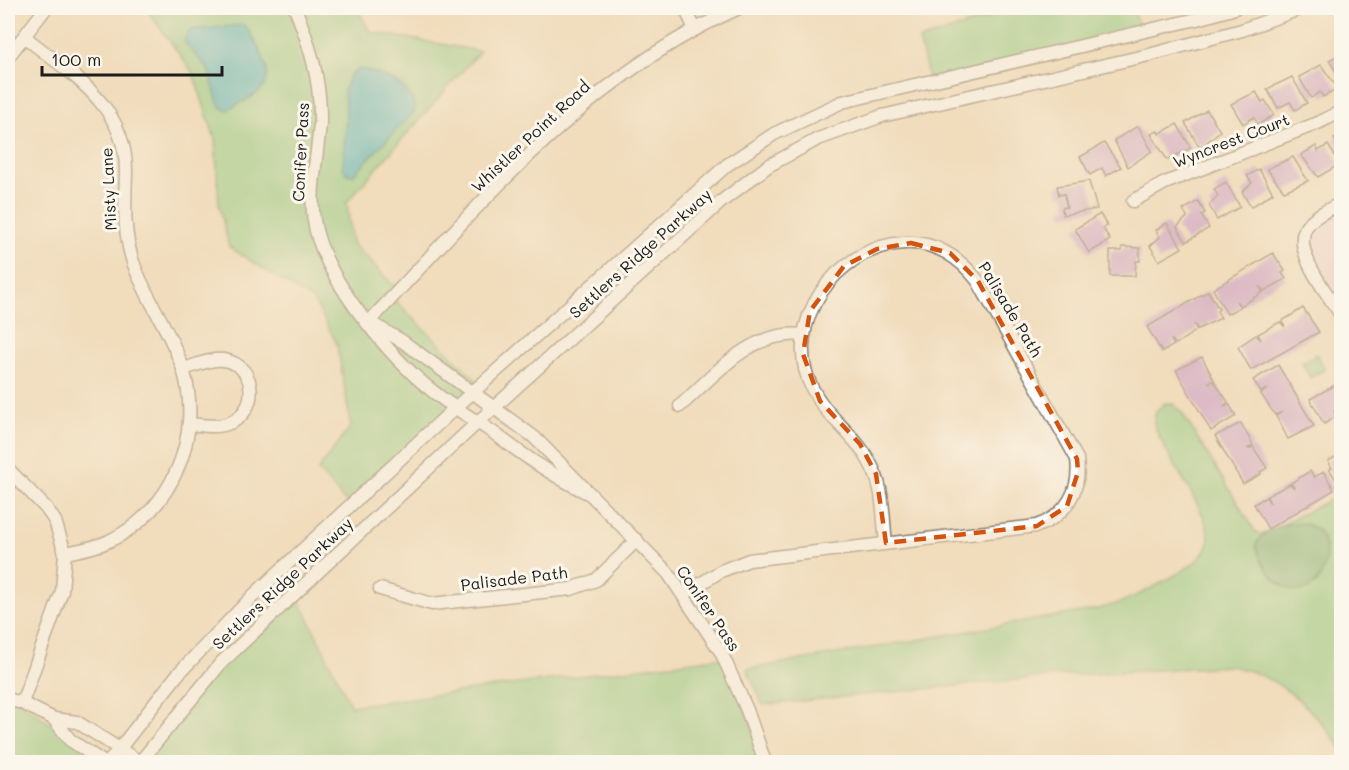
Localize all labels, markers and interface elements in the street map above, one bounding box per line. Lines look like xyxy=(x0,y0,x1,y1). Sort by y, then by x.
scale bar xyxy=(42,39,222,77)
text: 100 m xyxy=(51,47,101,71)
street label: Whistler Point Road xyxy=(466,75,594,197)
street label: Conifer Pass xyxy=(287,102,313,202)
street label: Wyncrest Court xyxy=(1170,108,1292,172)
street label: Misty Lane xyxy=(95,147,121,231)
street label: Settlers Ridge Parkway xyxy=(564,183,716,323)
street label: Palisade Path xyxy=(974,258,1048,360)
street label: Settlers Ridge Parkway xyxy=(207,512,357,654)
street label: Palisade Path xyxy=(459,561,569,595)
street label: Conifer Pass xyxy=(673,561,745,655)

